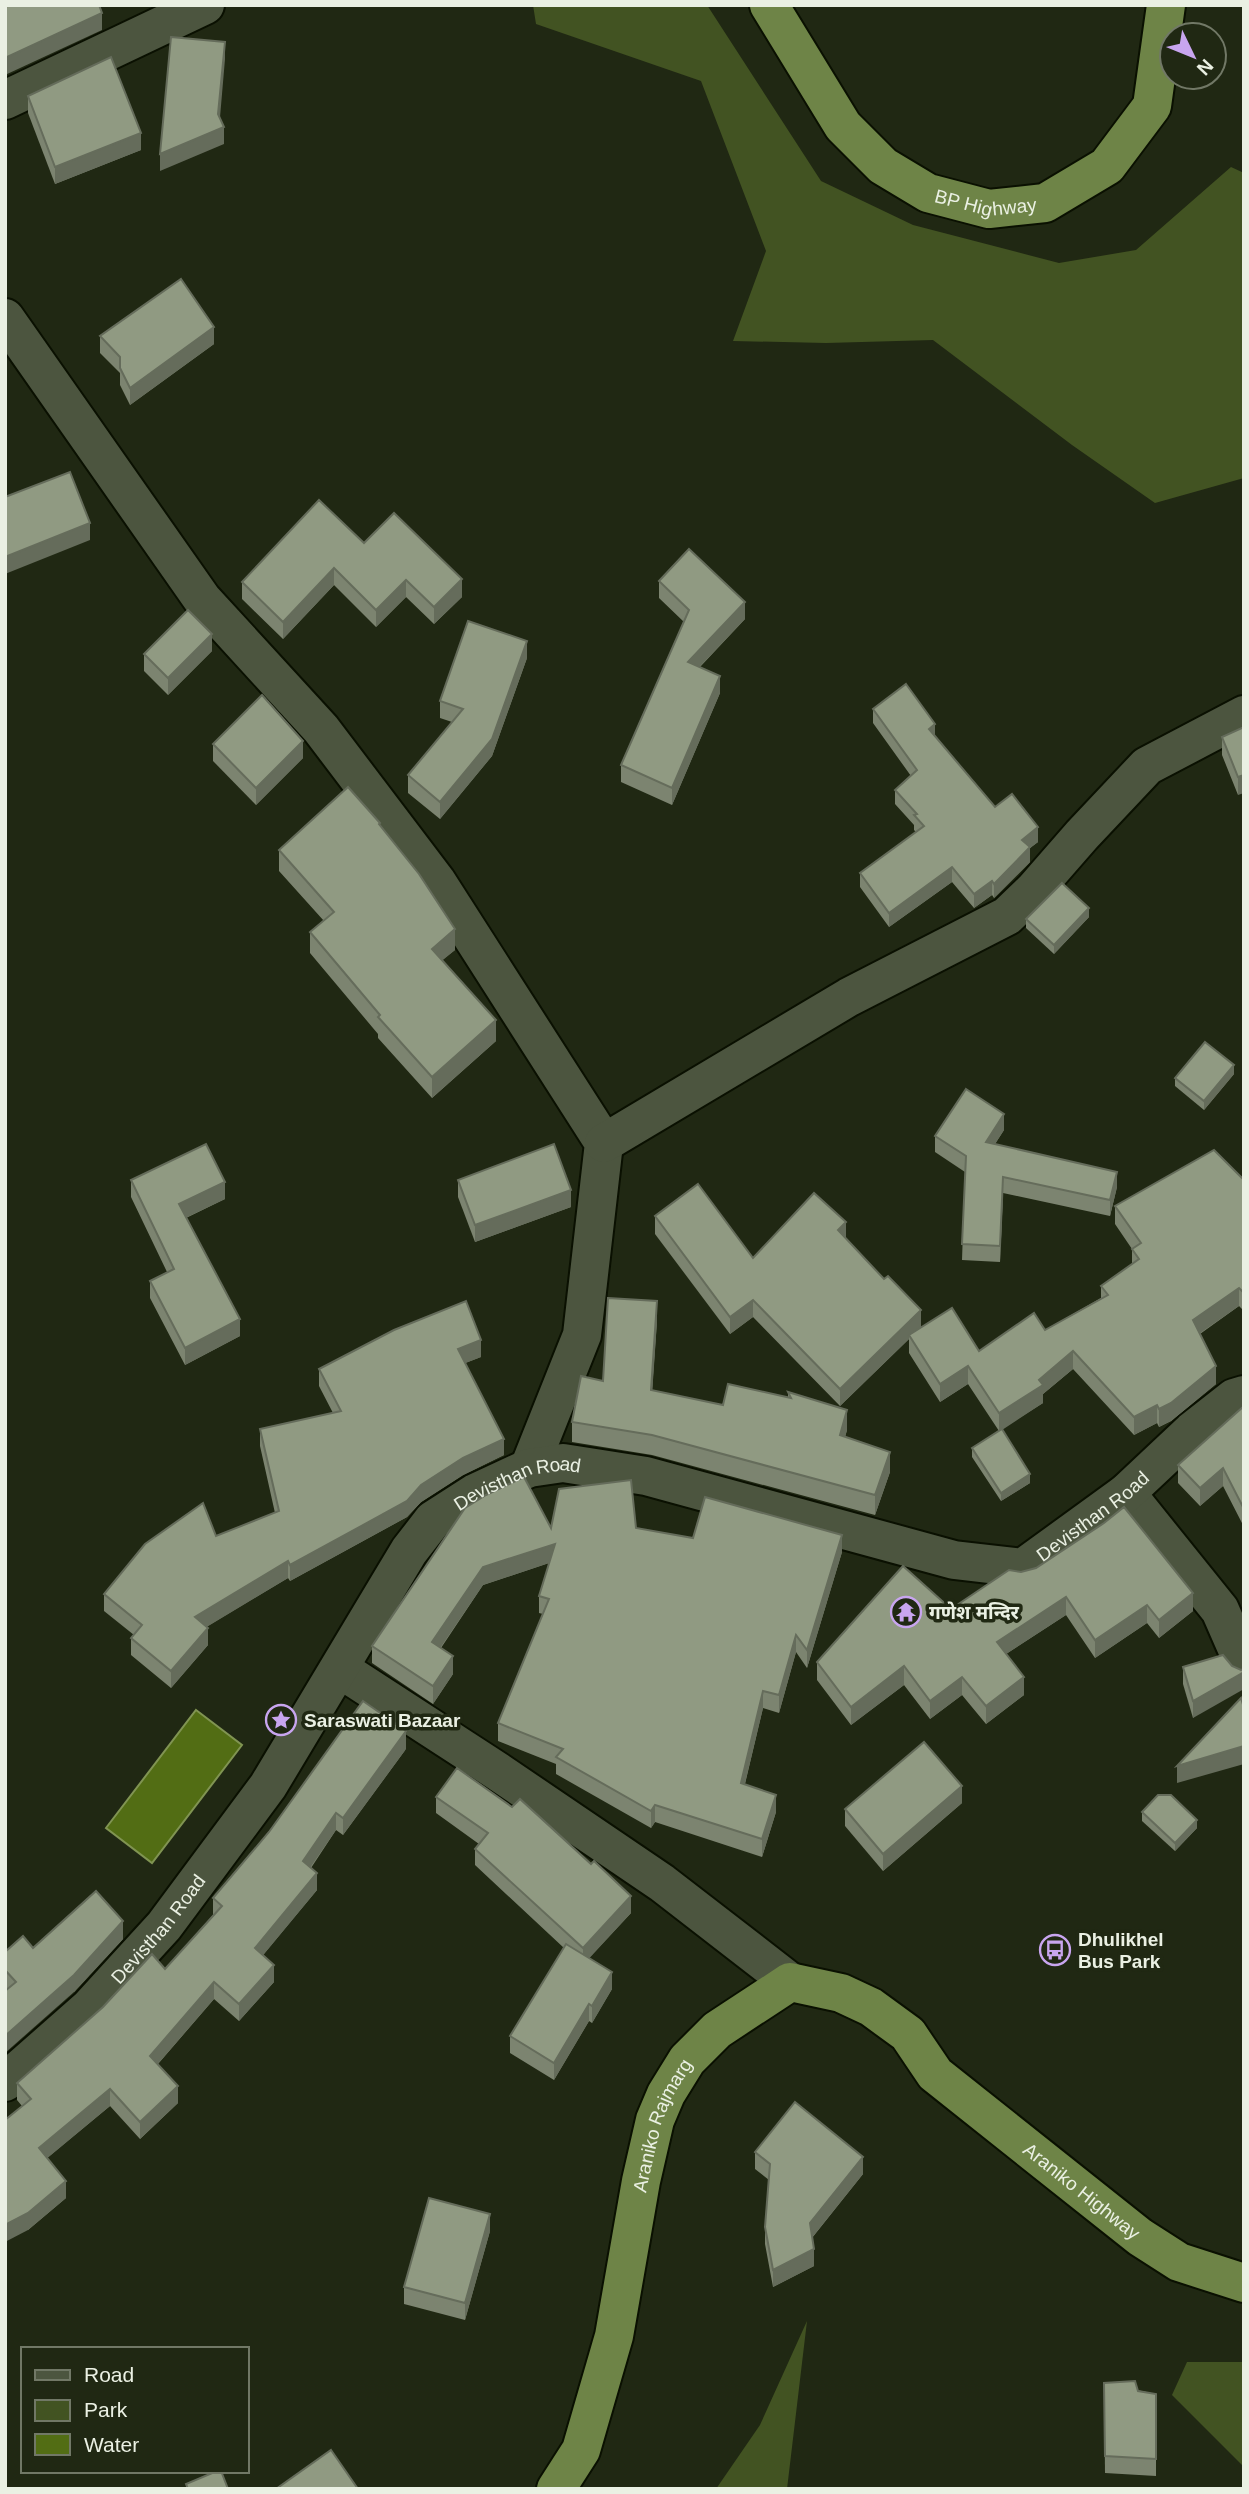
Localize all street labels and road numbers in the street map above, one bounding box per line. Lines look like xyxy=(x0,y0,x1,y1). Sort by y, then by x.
street label: BP Highway xyxy=(933,185,1038,220)
street label: Devisthan Road xyxy=(450,1452,583,1514)
street label: Devisthan Road xyxy=(1032,1467,1153,1565)
street label: Devisthan Road xyxy=(106,1870,209,1987)
street label: Araniko Rajmarg xyxy=(629,2055,696,2194)
street label: Araniko Highway xyxy=(1020,2138,1145,2244)

